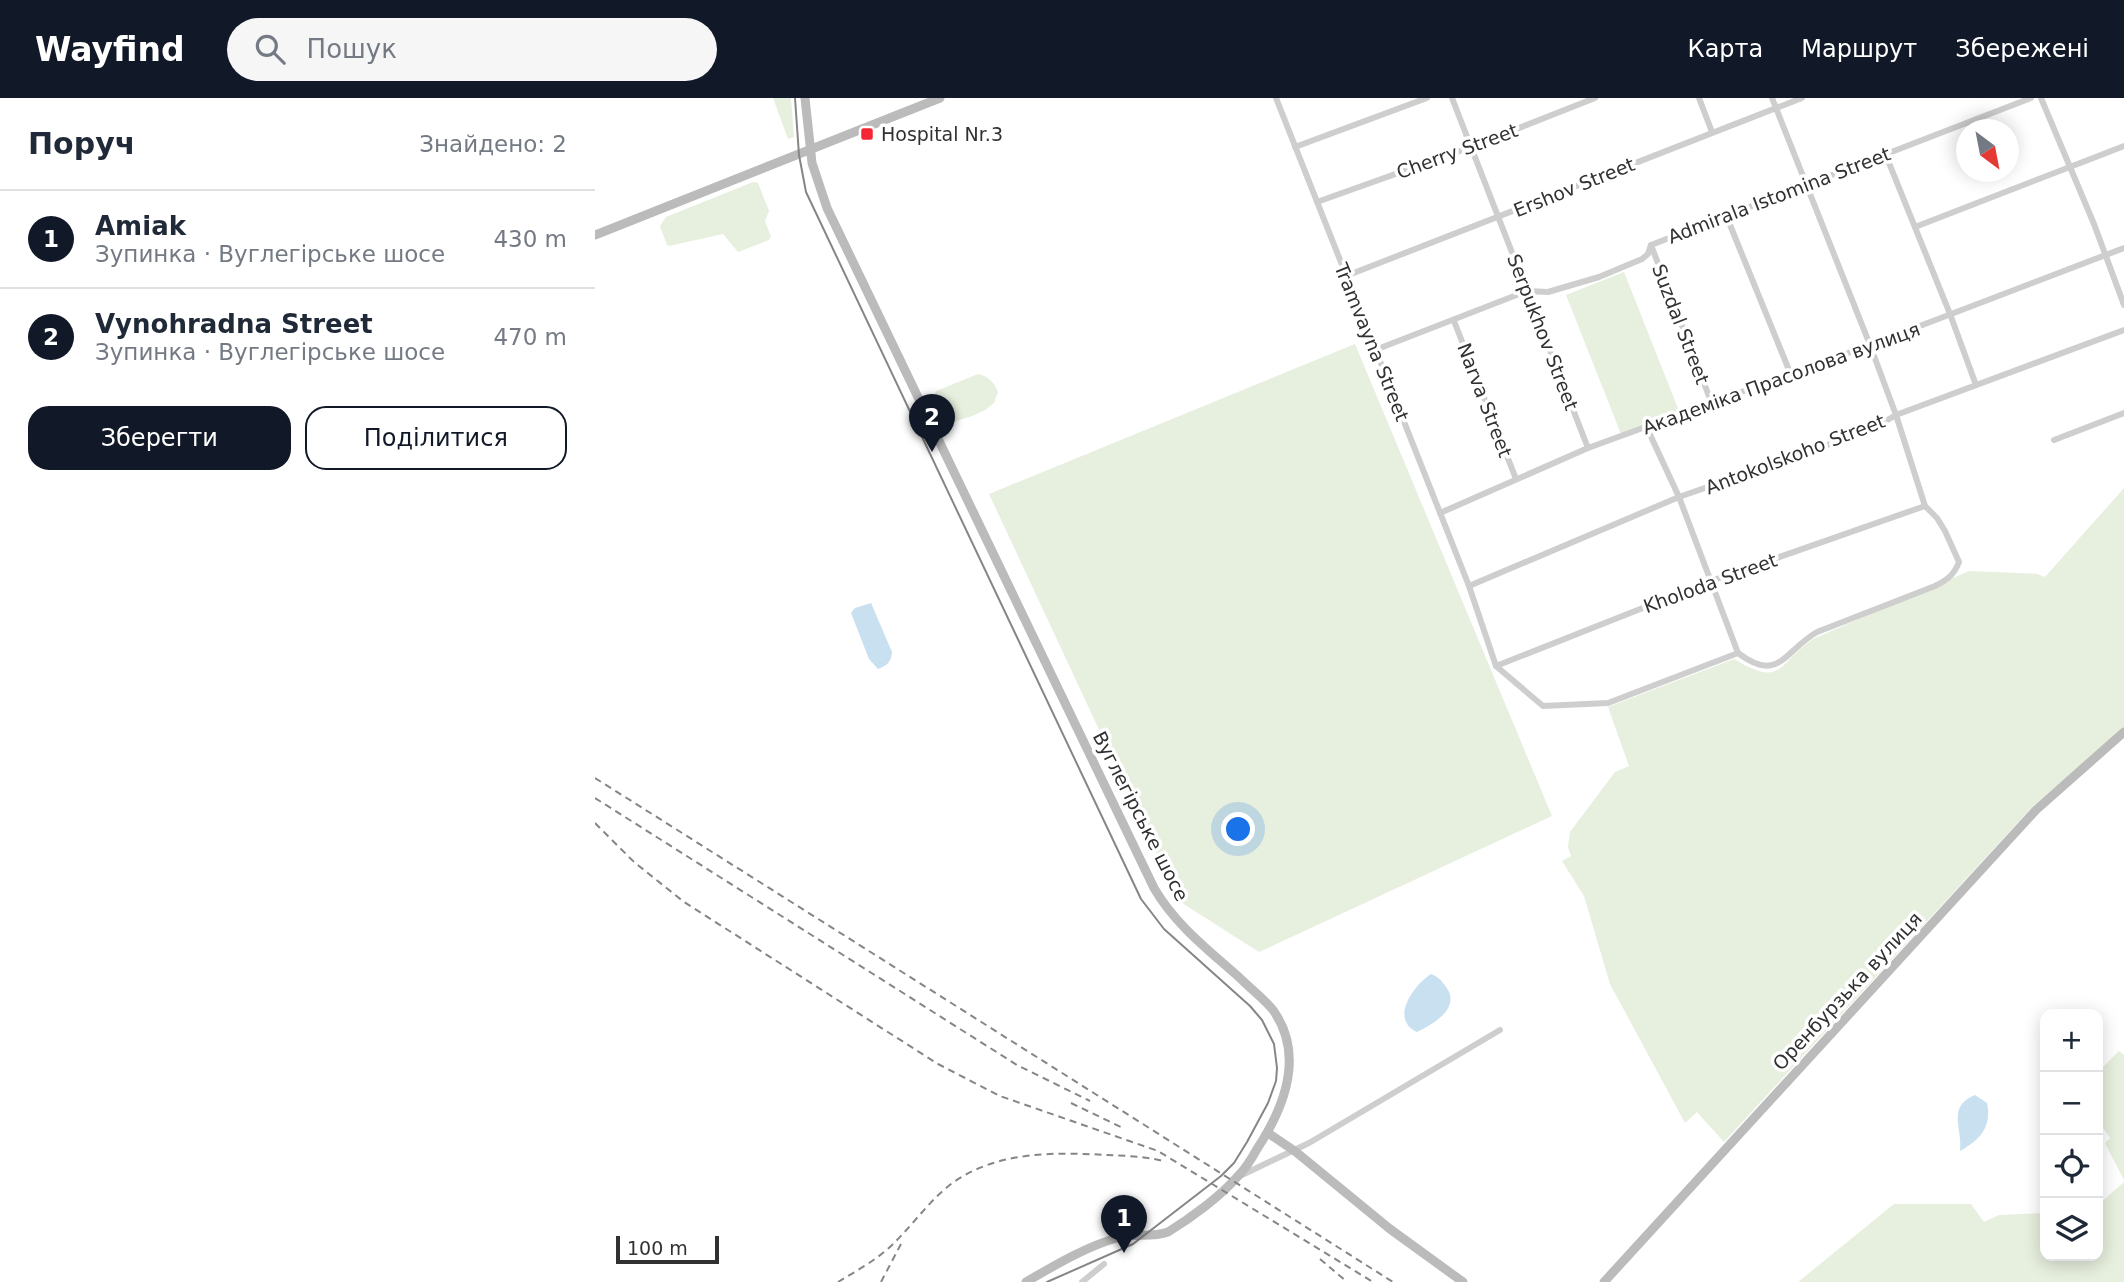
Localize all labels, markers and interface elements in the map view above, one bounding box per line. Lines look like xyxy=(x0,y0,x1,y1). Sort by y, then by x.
search box xyxy=(227,18,717,81)
text: Wayfind xyxy=(35,30,185,69)
icon: search xyxy=(251,30,289,68)
text: Пошук xyxy=(307,34,397,64)
text: Карта xyxy=(1688,35,1763,63)
text: Маршрут xyxy=(1801,35,1917,63)
text: Збережені xyxy=(1955,35,2089,63)
street label: Cherry Street xyxy=(1393,119,1521,183)
north arrow xyxy=(1956,119,2019,182)
place label: Hospital Nr.3 xyxy=(881,123,1003,145)
text: Поруч xyxy=(28,126,135,161)
marker: Hospital Nr.3 xyxy=(859,126,875,142)
text: Знайдено: 2 xyxy=(419,131,567,157)
street label: Admirala Istomina Street xyxy=(1665,142,1893,248)
street label: Ershov Street xyxy=(1510,153,1638,221)
text: Amiak xyxy=(95,211,186,241)
text: 1 xyxy=(43,226,59,252)
text: 430 m xyxy=(493,226,567,252)
text: Зупинка · Вуглегірське шосе xyxy=(95,241,445,267)
street label: Serpukhov Street xyxy=(1503,251,1583,413)
street label: Tramvayna Street xyxy=(1330,259,1414,424)
street label: Suzdal Street xyxy=(1648,261,1714,387)
text: Vynohradna Street xyxy=(95,309,373,339)
street label: Академіка Прасолова вулиця xyxy=(1639,317,1923,439)
text: 2 xyxy=(43,324,59,350)
text: 470 m xyxy=(493,324,567,350)
text: Зупинка · Вуглегірське шосе xyxy=(95,339,445,365)
street label: Narva Street xyxy=(1453,340,1517,460)
pin: 2 xyxy=(909,394,955,452)
button: Зберегти xyxy=(28,406,291,470)
button: Поділитися xyxy=(305,406,567,470)
street label: Antokolskoho Street xyxy=(1702,410,1888,498)
street label: Kholoda Street xyxy=(1640,549,1780,617)
street label: Вуглегірське шосе xyxy=(1089,728,1193,904)
your location xyxy=(1221,812,1255,846)
street label: Оренбурзька вулиця xyxy=(1768,907,1926,1075)
map controls xyxy=(2040,1009,2103,1261)
button: + xyxy=(2040,1009,2103,1072)
button: − xyxy=(2040,1072,2103,1135)
button: locate xyxy=(2040,1135,2103,1198)
pin: 1 xyxy=(1101,1195,1147,1253)
button: layers xyxy=(2040,1198,2103,1261)
scale bar xyxy=(616,1233,719,1265)
text: 100 m xyxy=(627,1237,688,1259)

